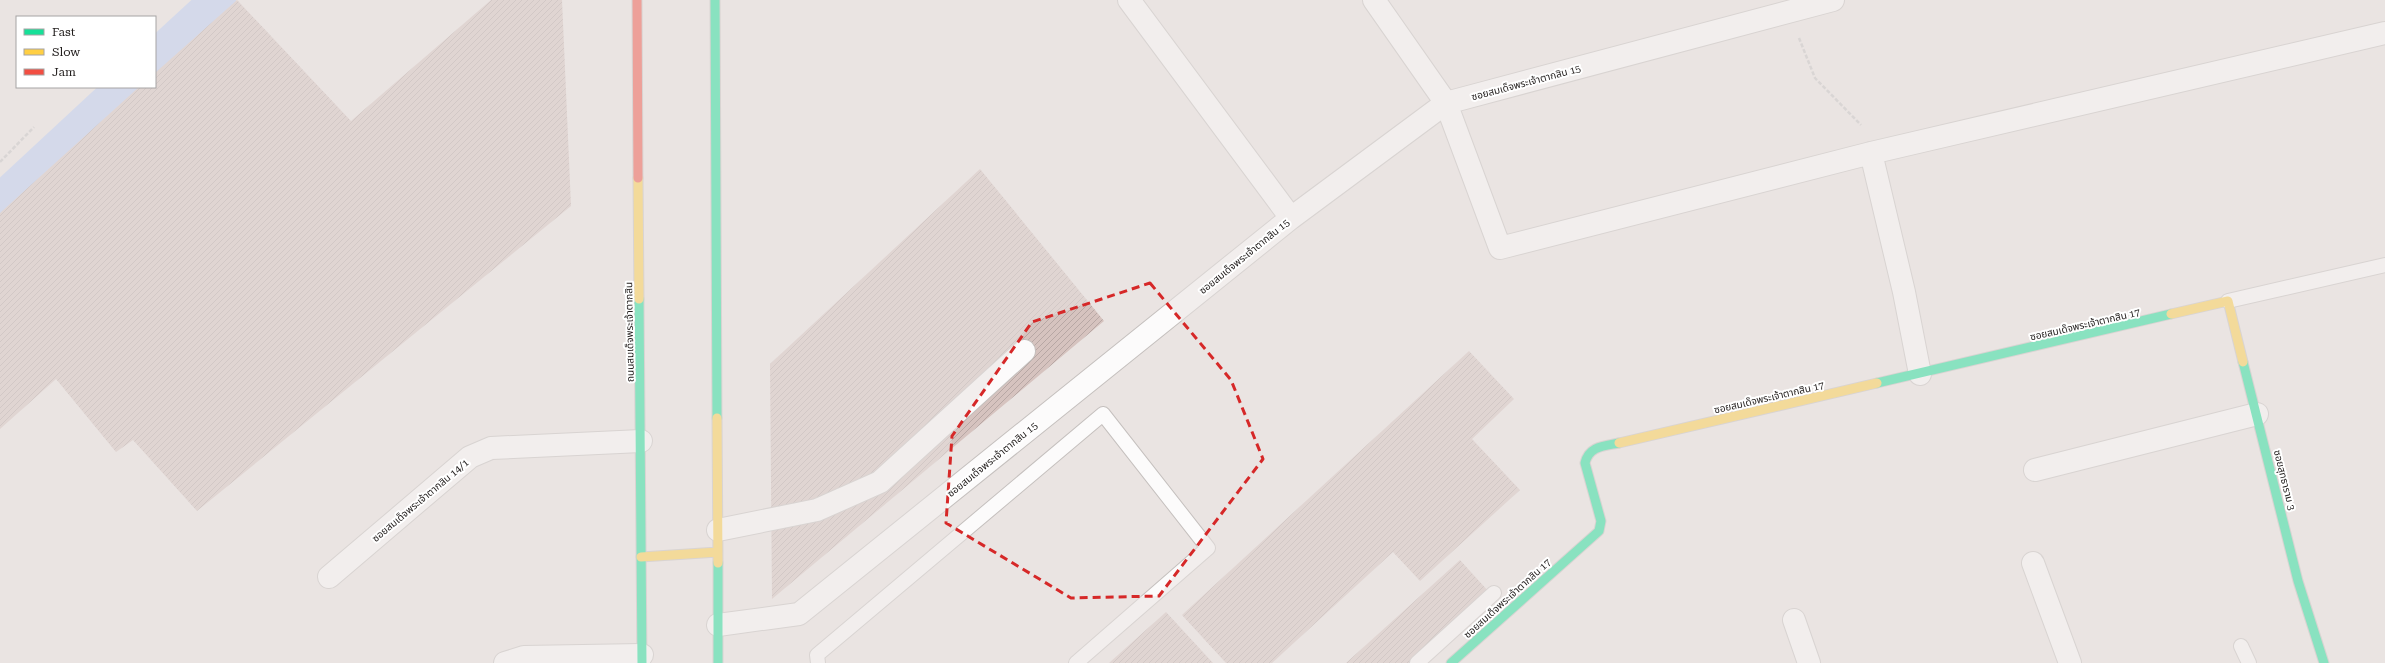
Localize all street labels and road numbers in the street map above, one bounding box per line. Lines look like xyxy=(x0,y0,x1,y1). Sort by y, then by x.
street label: ซอยสมเด็จพระเจ้าตากสิน 15 xyxy=(1470,62,1582,102)
street label: ซอยสมเด็จพระเจ้าตากสิน 15 xyxy=(1196,216,1292,296)
street label: ถนนสมเด็จพระเจ้าตากสิน xyxy=(622,282,636,382)
street label: ซอยสมเด็จพระเจ้าตากสิน 17 xyxy=(2029,305,2142,343)
street label: ซอยสมเด็จพระเจ้าตากสิน 17 xyxy=(1713,378,1826,416)
street label: ซอยสมเด็จพระเจ้าตากสิน 15 xyxy=(944,419,1040,499)
street label: ซอยสุทธาราม 3 xyxy=(2271,449,2297,512)
street label: ซอยสมเด็จพระเจ้าตากสิน 14/1 xyxy=(369,456,471,544)
street label: ซอยสมเด็จพระเจ้าตากสิน 17 xyxy=(1461,556,1553,640)

